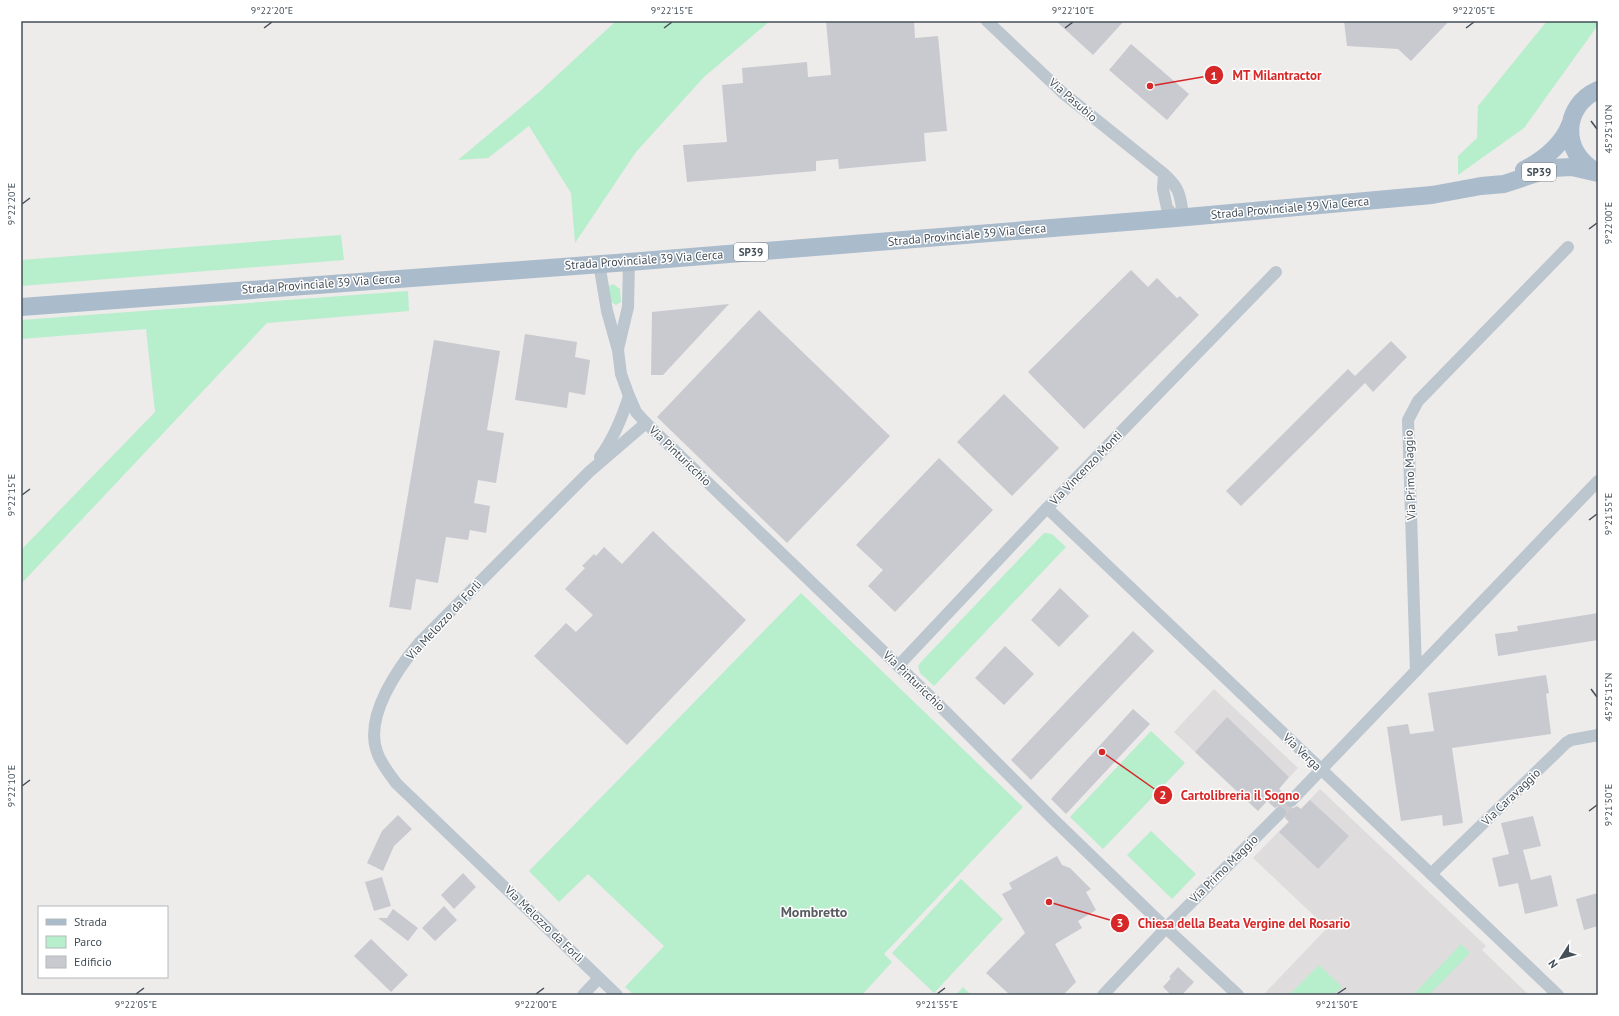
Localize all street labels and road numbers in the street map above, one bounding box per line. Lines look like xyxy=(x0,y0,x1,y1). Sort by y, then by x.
street label: Via Pasubio xyxy=(1045,74,1101,125)
road number: SP39 xyxy=(1522,163,1556,181)
street label: Strada Provinciale 39 Via Cerca xyxy=(1210,193,1370,222)
street label: Strada Provinciale 39 Via Cerca xyxy=(887,220,1047,249)
road number: SP39 xyxy=(734,243,768,261)
street label: Strada Provinciale 39 Via Cerca xyxy=(564,246,724,273)
street label: Strada Provinciale 39 Via Cerca xyxy=(241,270,401,297)
street label: Via Pinturicchio xyxy=(646,422,714,489)
street label: Via Vincenzo Monti xyxy=(1046,427,1125,509)
street label: Via Primo Maggio xyxy=(1400,430,1419,521)
street label: Via Melozzo da Forlì xyxy=(402,577,484,663)
street label: Via Pinturicchio xyxy=(880,647,948,714)
street label: Via Verga xyxy=(1279,729,1325,774)
street label: Via Caravaggio xyxy=(1477,765,1543,829)
street label: Via Primo Maggio xyxy=(1186,831,1261,907)
street label: Via Melozzo da Forlì xyxy=(501,882,587,965)

